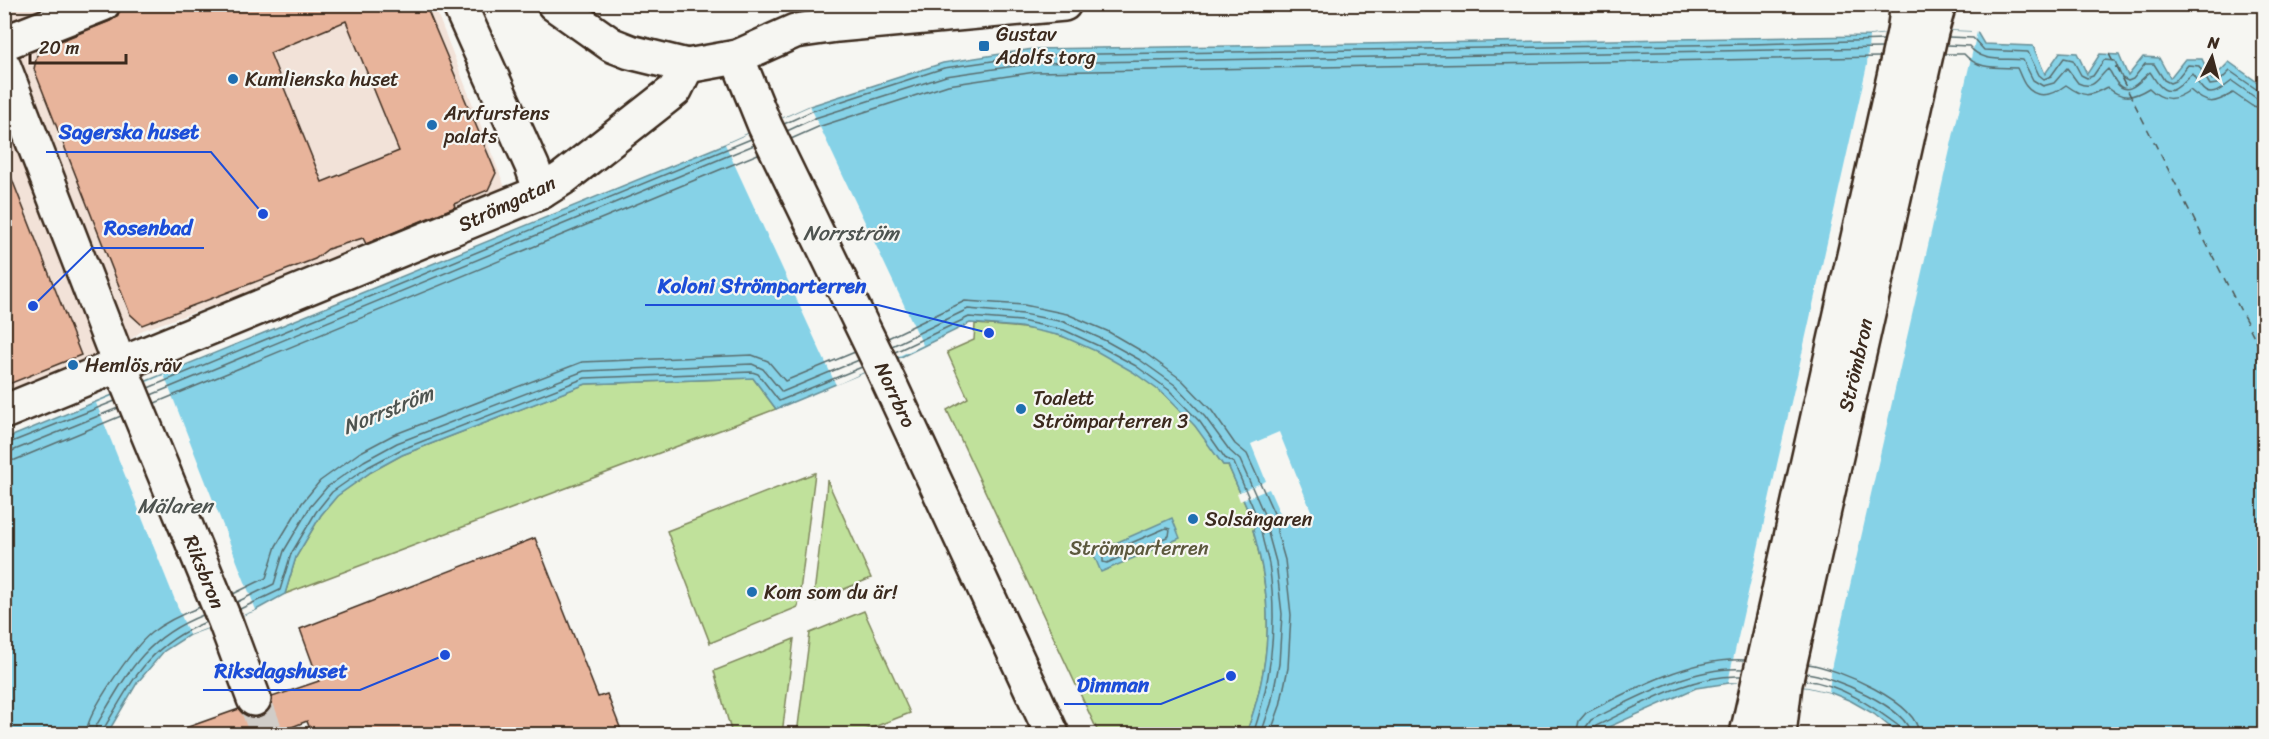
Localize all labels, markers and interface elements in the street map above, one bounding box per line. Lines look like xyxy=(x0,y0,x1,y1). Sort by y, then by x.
place label: Gustav Adolfs torg xyxy=(995,17,1096,75)
scale bar xyxy=(30,27,126,65)
north arrow xyxy=(2182,27,2242,87)
text: N xyxy=(2205,27,2221,58)
text: 20 m xyxy=(39,32,79,64)
marker: Gustav Adolfs torg xyxy=(977,39,991,53)
place label: Kumlienska huset xyxy=(245,62,399,97)
marker: Kumlienska huset xyxy=(226,72,240,86)
place label: Arvfurstens palats xyxy=(443,96,551,154)
callout: Sagerska huset xyxy=(46,113,211,152)
text: Sagerska huset xyxy=(58,113,200,151)
marker: Arvfurstens palats xyxy=(425,118,439,132)
street label: Strömgatan xyxy=(452,166,562,242)
callout: Rosenbad xyxy=(92,209,204,248)
text: Rosenbad xyxy=(103,209,194,247)
water label: Norrström xyxy=(803,214,901,252)
callout: Koloni Strömparterren xyxy=(645,266,878,305)
text: Koloni Strömparterren xyxy=(657,267,867,305)
street label: Strömbron xyxy=(1828,315,1884,415)
place label: Hemlös räv xyxy=(85,348,182,383)
street label: Norrbro xyxy=(864,356,926,434)
marker: Hemlös räv xyxy=(66,358,80,372)
water label: Norrström xyxy=(337,374,441,446)
place label: Toalett Strömparterren 3 xyxy=(1033,381,1188,439)
marker: Toalett Strömparterren 3 xyxy=(1014,402,1028,416)
water label: Mälaren xyxy=(137,487,215,525)
place label: Solsångaren xyxy=(1205,502,1312,537)
marker: Solsångaren xyxy=(1186,512,1200,526)
street label: Riksbron xyxy=(173,530,235,615)
park label: Strömparterren xyxy=(1069,531,1209,566)
place label: Kom som du är! xyxy=(764,575,898,610)
marker: Kom som du är! xyxy=(745,585,759,599)
callout: Riksdagshuset xyxy=(203,651,360,690)
text: Riksdagshuset xyxy=(213,652,348,690)
callout: Dimman xyxy=(1064,665,1161,704)
text: Dimman xyxy=(1077,666,1150,704)

